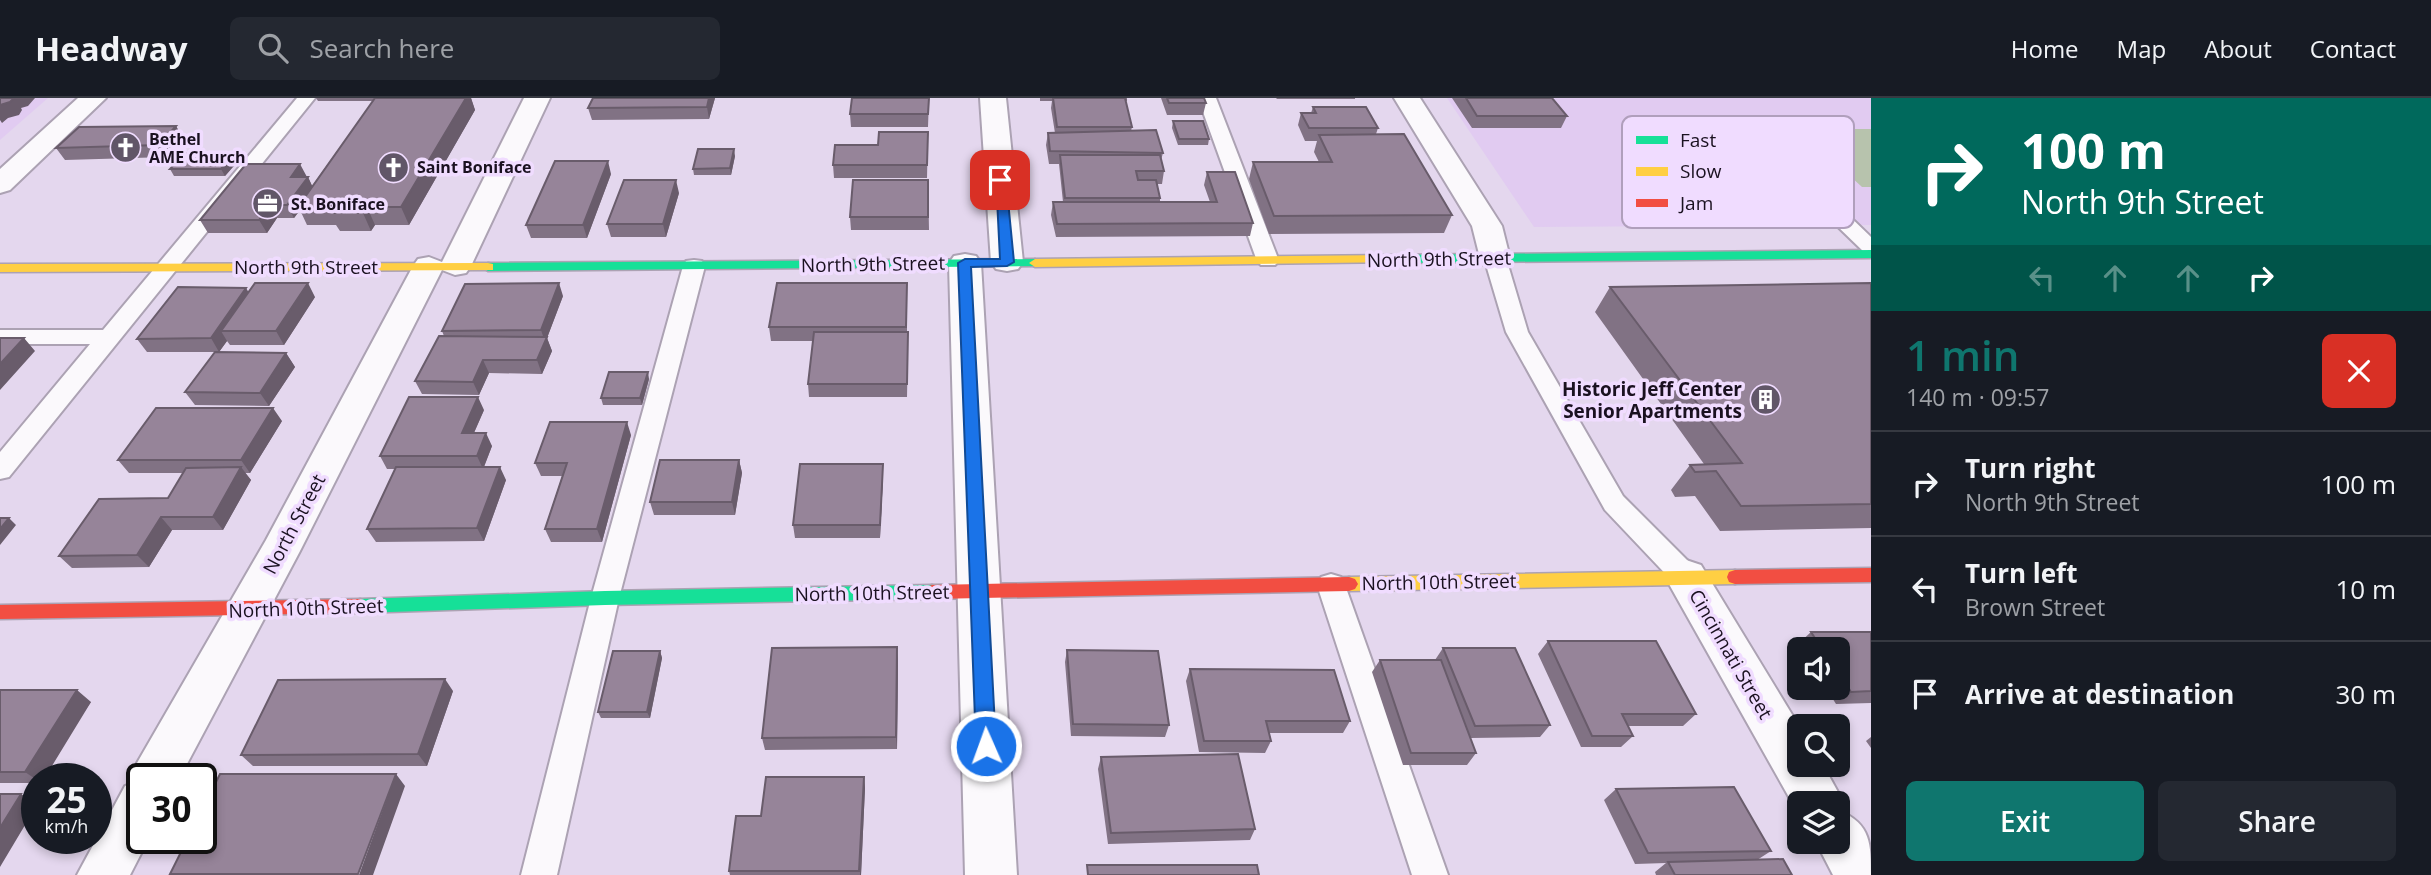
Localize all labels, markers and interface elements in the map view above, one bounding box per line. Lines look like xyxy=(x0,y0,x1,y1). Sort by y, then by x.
search box xyxy=(230,17,720,80)
text: Headway xyxy=(35,26,188,71)
icon: search xyxy=(254,29,292,67)
text: Search here xyxy=(310,30,454,66)
text: Home xyxy=(2011,32,2079,65)
text: Map xyxy=(2117,32,2166,65)
text: About xyxy=(2204,32,2272,65)
text: Contact xyxy=(2310,32,2396,65)
legend xyxy=(1622,116,1854,228)
text: 100 m xyxy=(2021,117,2166,183)
icon: right xyxy=(1906,126,1997,217)
text: Fast xyxy=(1680,127,1716,153)
place label: Bethel AME Church xyxy=(149,128,245,168)
church icon: Bethel AME Church xyxy=(109,131,143,165)
church icon: Saint Boniface xyxy=(377,150,411,184)
pin xyxy=(970,150,1030,210)
place label: Saint Boniface xyxy=(417,156,532,178)
text: Slow xyxy=(1680,158,1722,184)
icon: arrive xyxy=(981,161,1019,199)
text: North 9th Street xyxy=(2021,180,2264,223)
office icon: St. Boniface xyxy=(251,187,285,221)
text: Jam xyxy=(1678,190,1713,216)
place label: St. Boniface xyxy=(291,193,385,215)
street label: North 9th Street xyxy=(1367,245,1512,273)
street label: North 9th Street xyxy=(801,250,946,278)
street label: North 9th Street xyxy=(234,254,378,280)
icon: left xyxy=(2023,259,2061,297)
icon: ahead xyxy=(2096,259,2134,297)
icon: ahead xyxy=(2169,259,2207,297)
icon: right xyxy=(2242,259,2280,297)
text: 1 min xyxy=(1906,326,2019,383)
button: close xyxy=(2322,334,2396,408)
place label: Historic Jeff Center Senior Apartments xyxy=(1562,376,1742,424)
text: 140 m · 09:57 xyxy=(1906,381,2049,413)
building icon: Historic Jeff Center Senior Apartments xyxy=(1748,383,1782,417)
text: Turn right xyxy=(1965,450,2096,486)
icon: right xyxy=(1906,465,1944,503)
text: 100 m xyxy=(2321,466,2396,502)
street label: North Street xyxy=(257,469,331,579)
text: North 9th Street xyxy=(1965,486,2140,518)
text: Turn left xyxy=(1965,555,2077,591)
street label: North 10th Street xyxy=(1361,568,1517,596)
icon: left xyxy=(1906,570,1944,608)
text: 10 m xyxy=(2335,571,2396,607)
street label: North 10th Street xyxy=(794,579,950,607)
street label: Cincinnati Street xyxy=(1683,584,1779,724)
text: Brown Street xyxy=(1965,591,2105,623)
street label: North 10th Street xyxy=(228,592,384,624)
map controls xyxy=(1787,637,1850,854)
button: sound xyxy=(1787,637,1850,700)
icon: arrive xyxy=(1906,675,1944,713)
text: Arrive at destination xyxy=(1965,676,2234,712)
text: 30 m xyxy=(2335,676,2396,712)
position arrow xyxy=(949,709,1023,783)
button: search xyxy=(1787,714,1850,777)
speed limit sign: 30 xyxy=(126,763,217,854)
text: 25 xyxy=(46,776,87,823)
button: Exit xyxy=(1906,781,2144,861)
button: Share xyxy=(2158,781,2396,861)
button: layers xyxy=(1787,791,1850,854)
text: km/h xyxy=(45,814,88,838)

